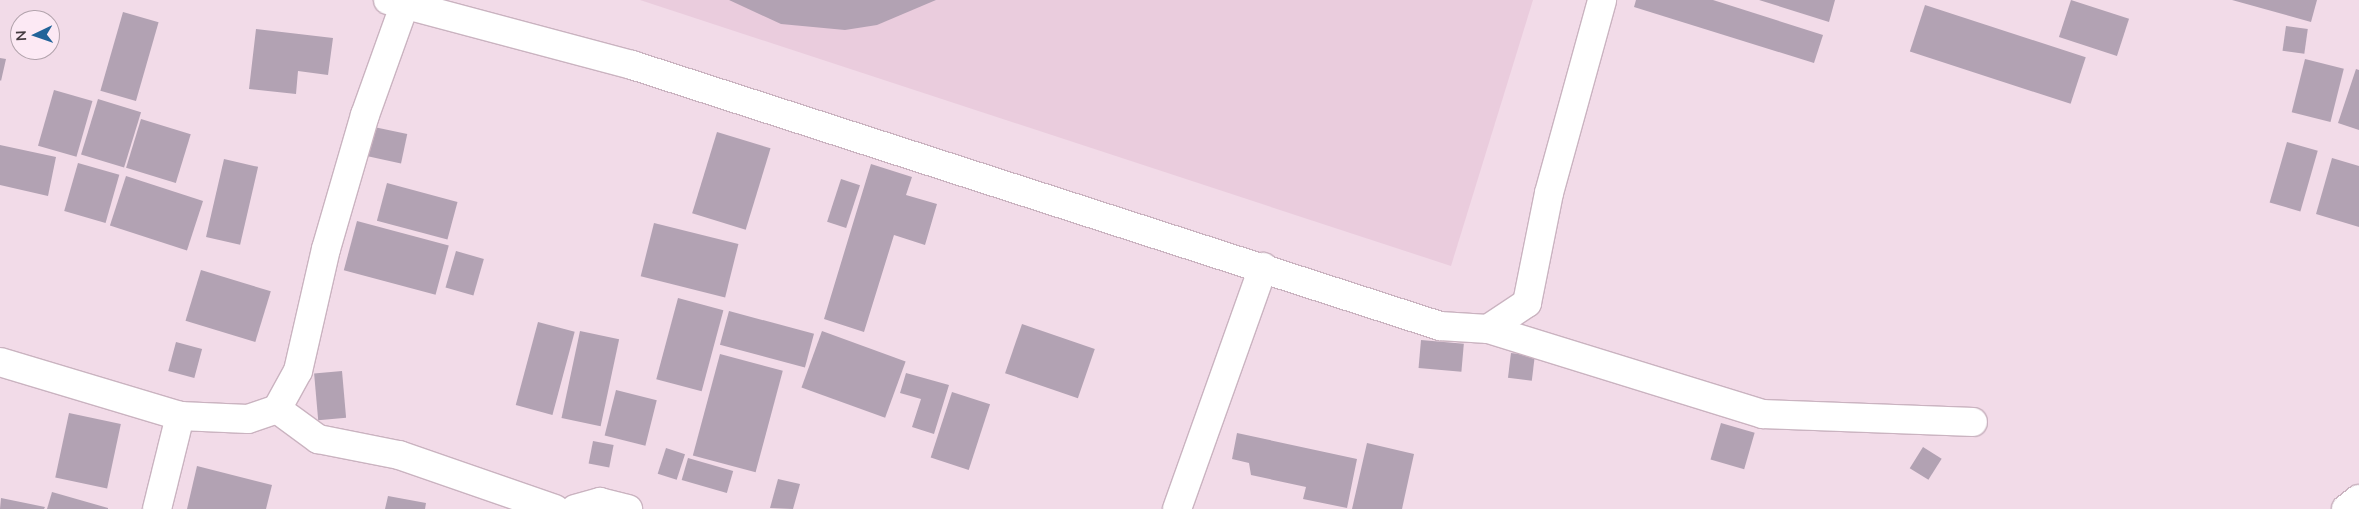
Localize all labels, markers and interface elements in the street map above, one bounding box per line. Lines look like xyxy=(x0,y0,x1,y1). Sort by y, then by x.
north arrow xyxy=(10,10,60,60)
text: N xyxy=(12,30,30,41)

